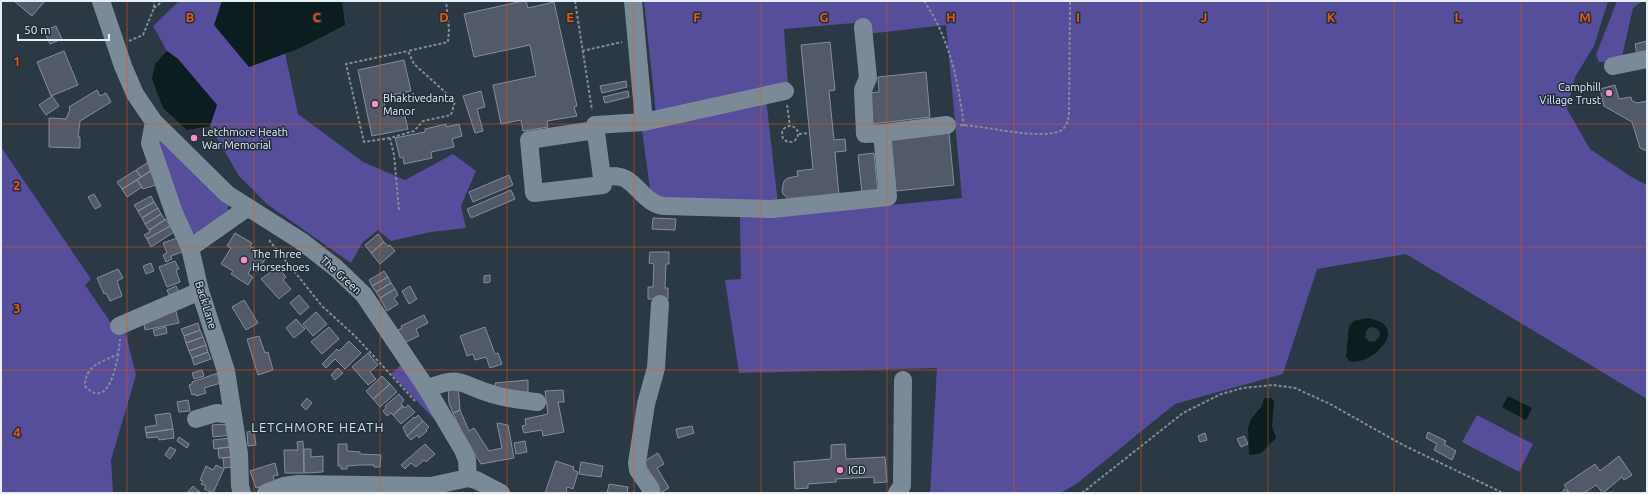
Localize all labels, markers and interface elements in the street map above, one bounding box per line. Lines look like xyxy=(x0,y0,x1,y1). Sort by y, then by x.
text: B xyxy=(186,10,195,24)
text: C xyxy=(313,10,322,24)
text: D xyxy=(439,10,449,24)
text: E xyxy=(566,10,574,24)
text: F xyxy=(693,10,701,24)
text: G xyxy=(820,10,829,24)
text: H xyxy=(946,10,956,24)
text: I xyxy=(1076,10,1080,24)
text: J xyxy=(1201,10,1207,24)
text: K xyxy=(1327,10,1336,24)
text: L xyxy=(1454,10,1462,24)
text: M xyxy=(1579,10,1591,24)
scale bar xyxy=(18,16,109,42)
text: 50 m xyxy=(24,23,51,36)
text: 1 xyxy=(13,54,21,68)
place label: Camphill Village Trust xyxy=(1539,81,1602,106)
marker: Camphill Village Trust xyxy=(1604,88,1614,98)
place label: Bhaktivedanta Manor xyxy=(383,92,454,117)
marker: Bhaktivedanta Manor xyxy=(370,99,380,109)
place label: Letchmore Heath War Memorial xyxy=(202,126,288,151)
marker: Letchmore Heath War Memorial xyxy=(189,133,199,143)
text: 2 xyxy=(13,178,21,192)
place label: The Three Horseshoes xyxy=(252,248,310,273)
street label: The Green xyxy=(318,254,364,296)
marker: The Three Horseshoes xyxy=(239,255,249,265)
street label: Back Lane xyxy=(193,280,219,330)
text: 3 xyxy=(13,301,21,315)
district label: LETCHMORE HEATH xyxy=(251,420,385,434)
text: 4 xyxy=(13,425,21,439)
place label: IGD xyxy=(848,464,866,476)
marker: IGD xyxy=(835,465,845,475)

